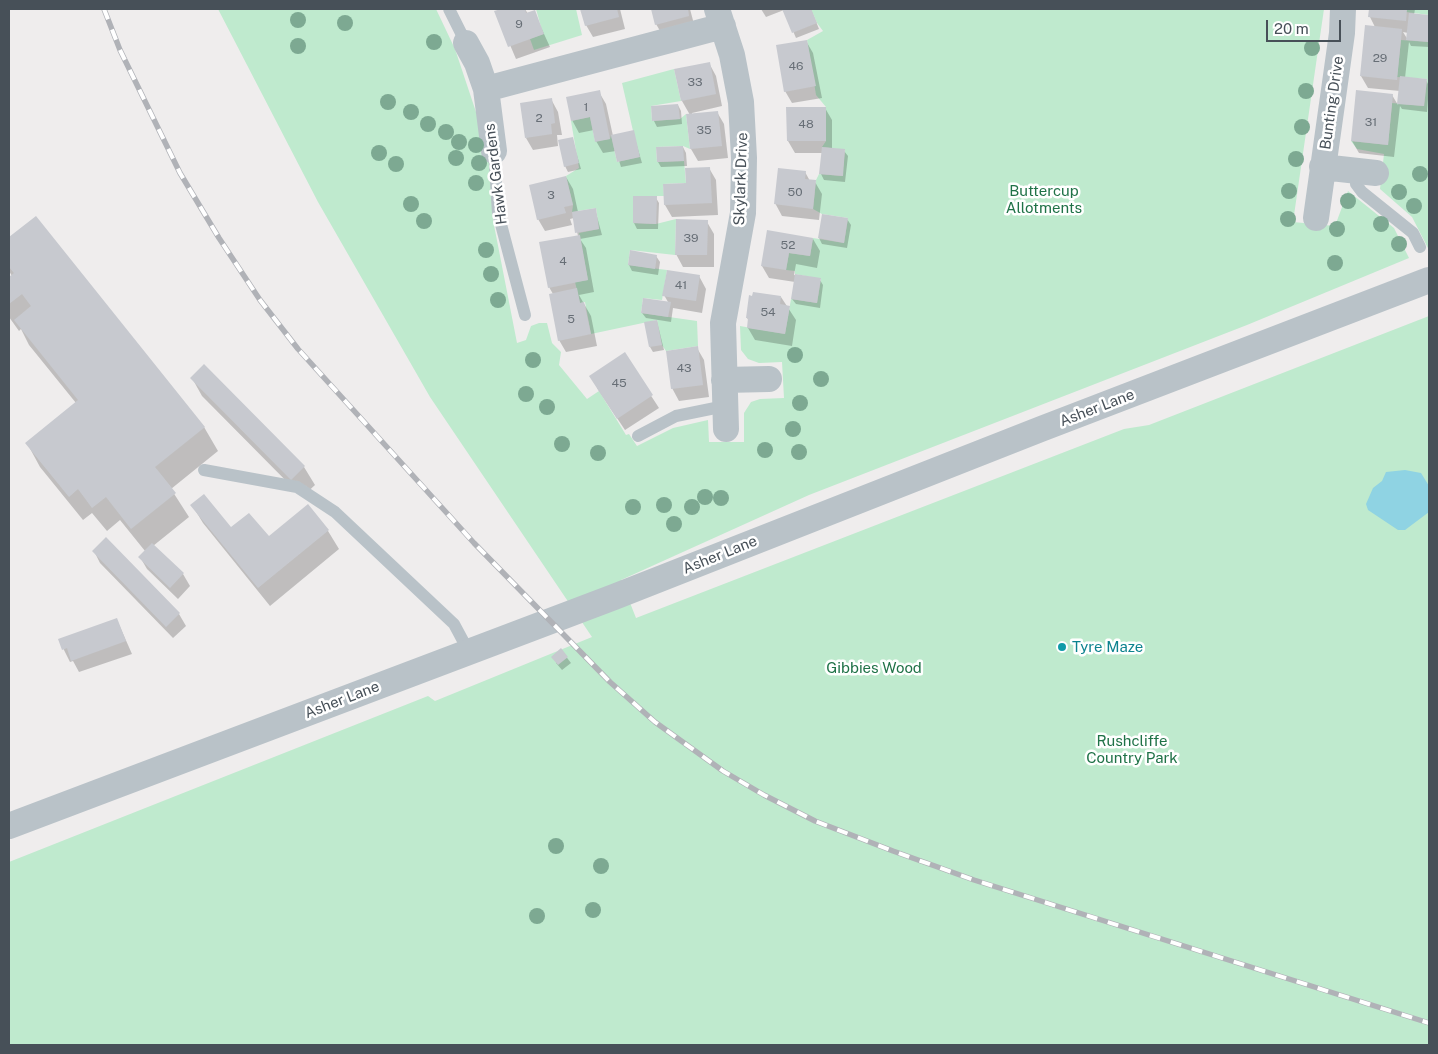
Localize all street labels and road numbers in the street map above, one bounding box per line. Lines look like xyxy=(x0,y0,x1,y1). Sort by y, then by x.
street label: Bunting Drive xyxy=(1317,55,1347,151)
street label: Hawk Gardens xyxy=(481,122,511,226)
street label: Skylark Drive xyxy=(730,132,752,226)
street label: Asher Lane xyxy=(1057,386,1137,430)
street label: Asher Lane xyxy=(680,532,760,578)
street label: Asher Lane xyxy=(302,678,382,722)

